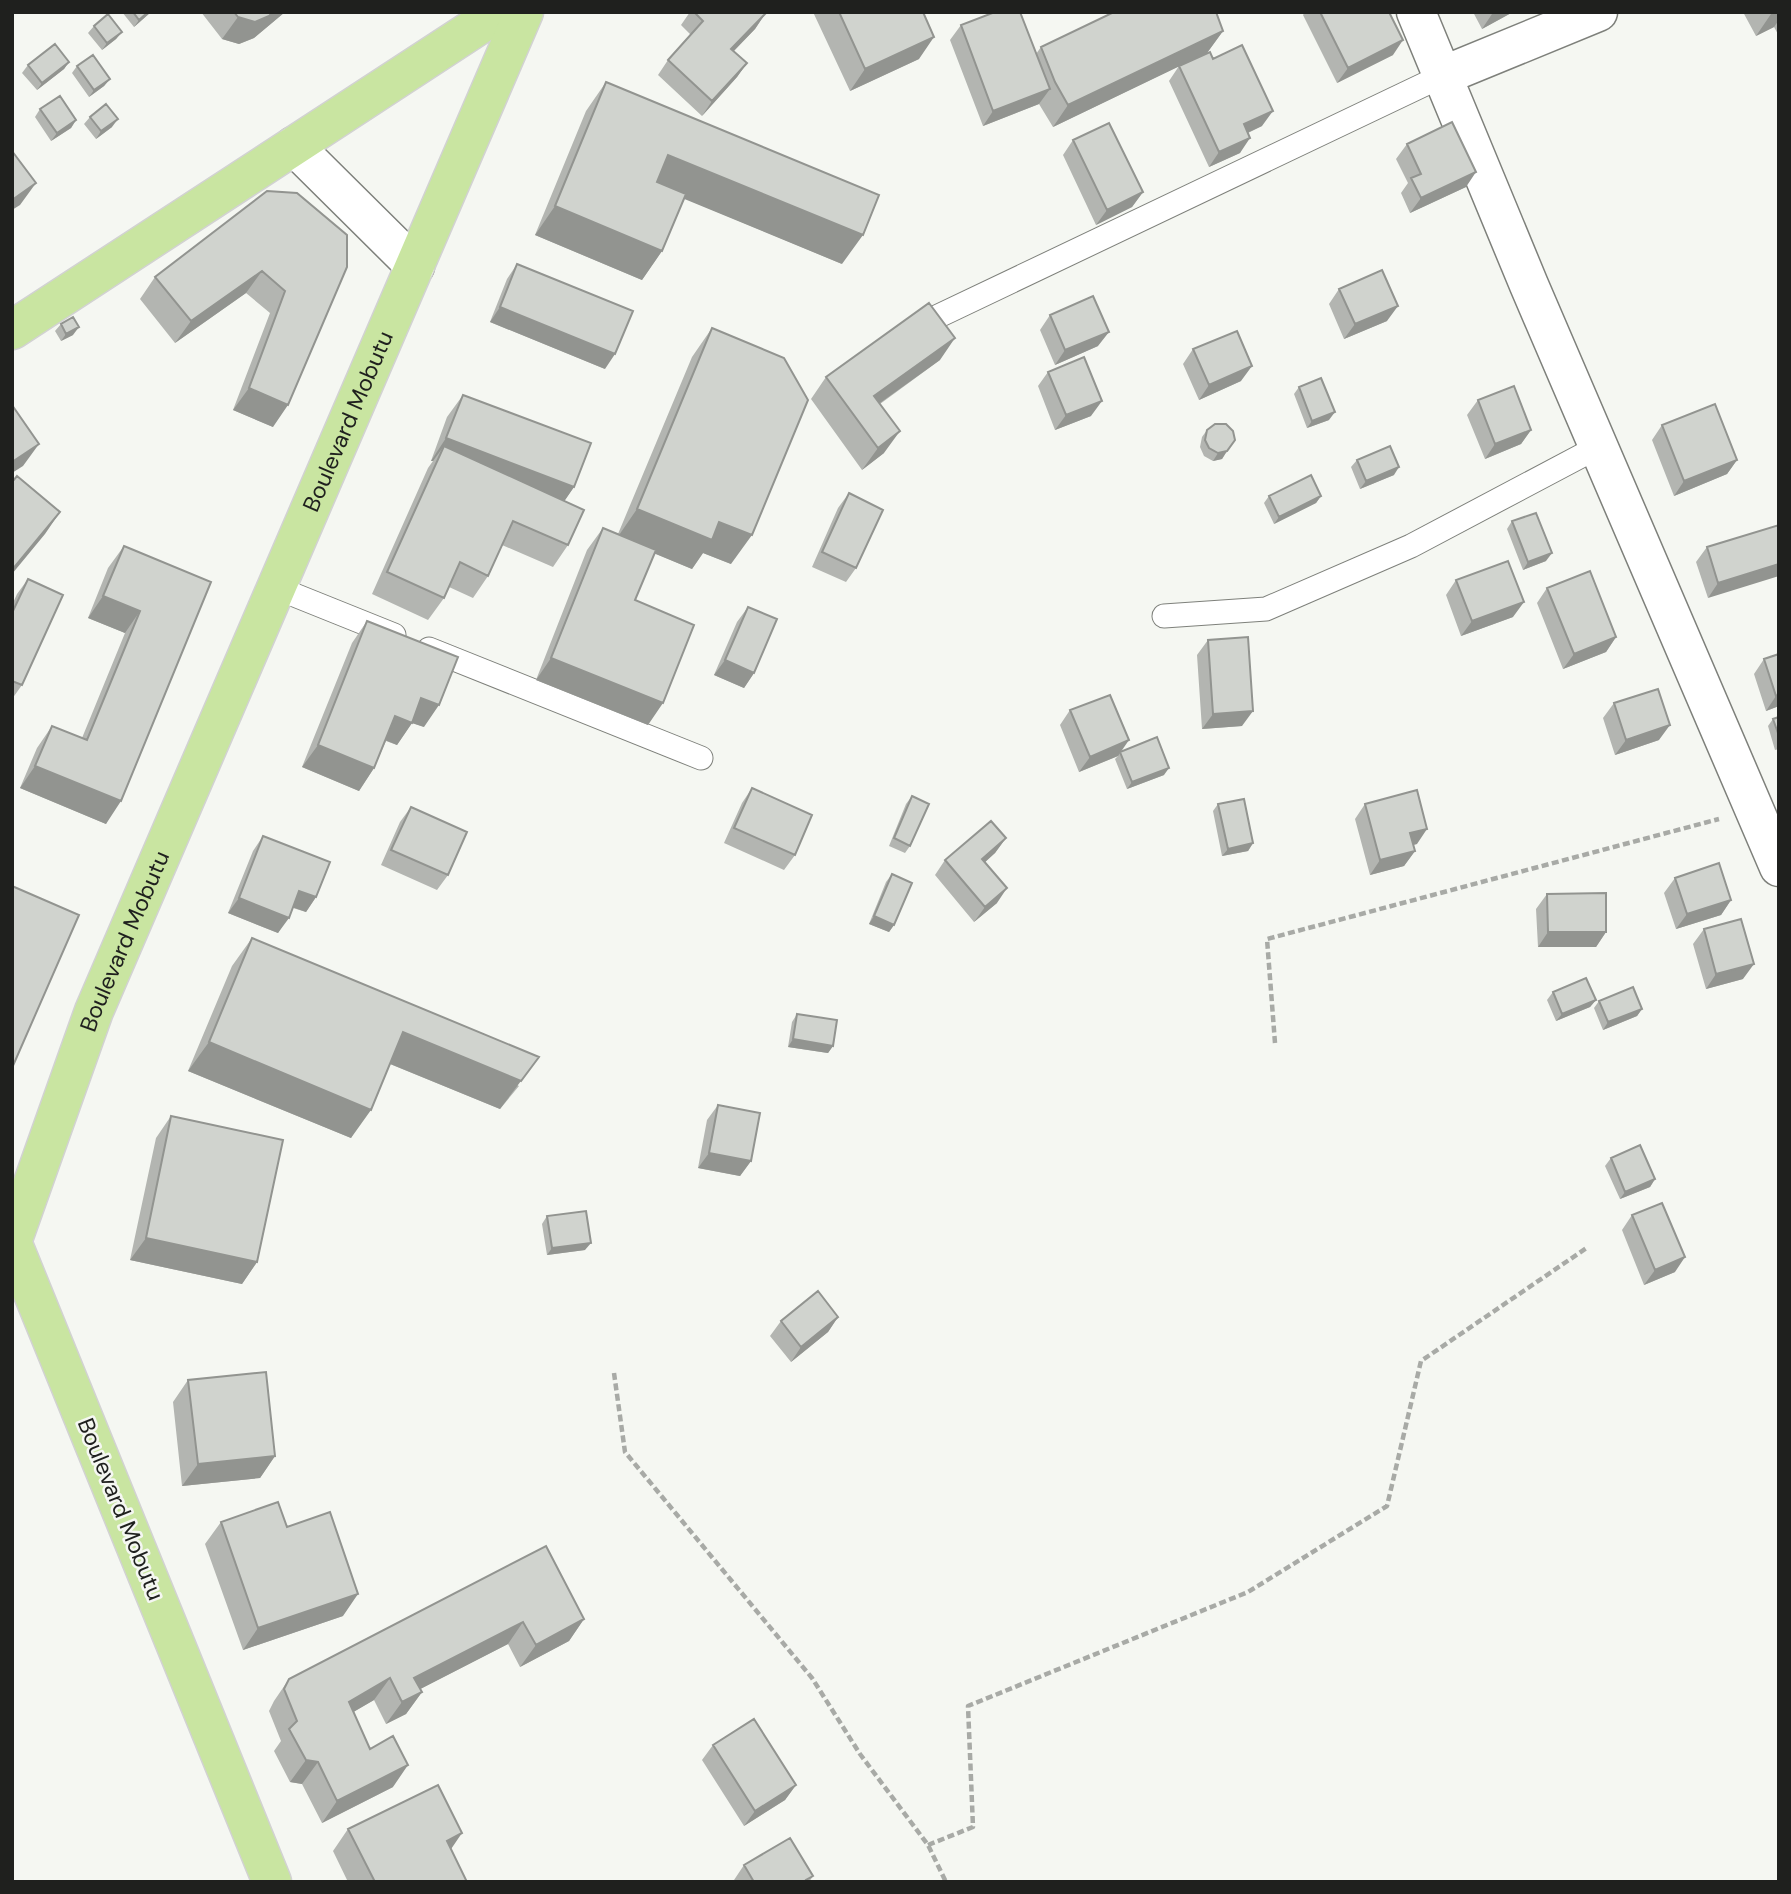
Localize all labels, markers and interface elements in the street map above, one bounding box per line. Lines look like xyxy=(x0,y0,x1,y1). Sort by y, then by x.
street label: Boulevard Mobutu xyxy=(296,326,400,516)
street label: Boulevard Mobutu xyxy=(73,846,176,1036)
street label: Boulevard Mobutu xyxy=(71,1414,171,1604)

